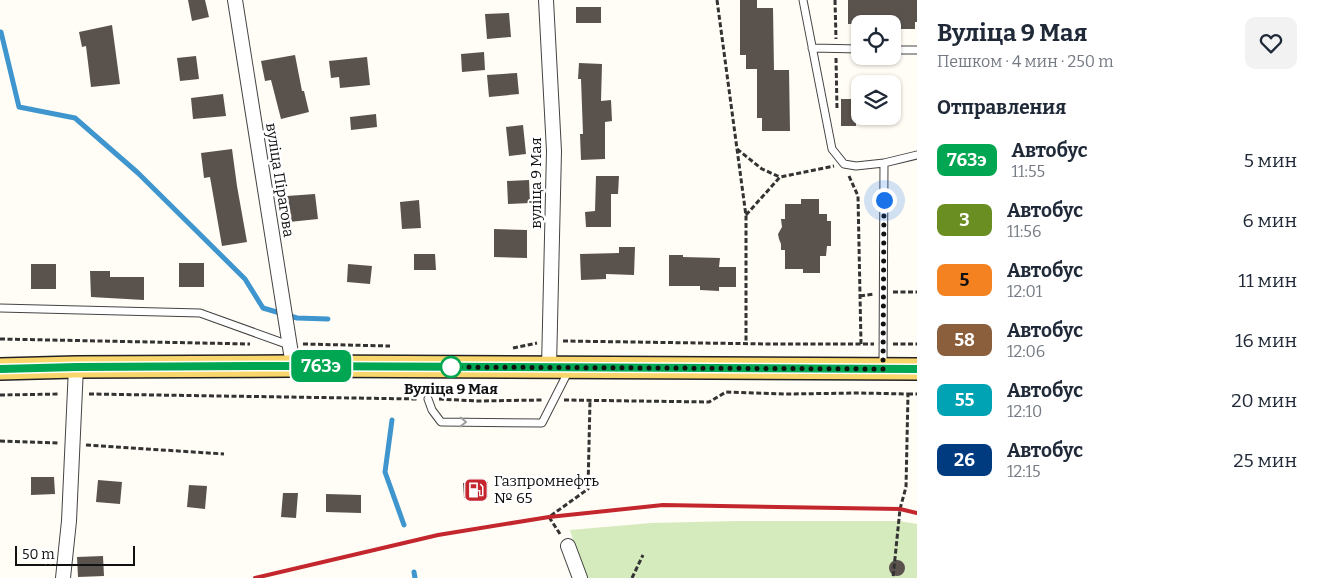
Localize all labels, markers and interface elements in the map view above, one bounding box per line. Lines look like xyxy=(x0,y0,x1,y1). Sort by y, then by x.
map controls xyxy=(851,15,901,125)
button: locate xyxy=(851,15,901,65)
button: heart xyxy=(1245,17,1297,69)
text: Вуліца 9 Мая xyxy=(937,19,1087,47)
text: Пешком · 4 мин · 250 m xyxy=(937,52,1113,71)
button: layers xyxy=(851,75,901,125)
text: Отправления xyxy=(937,96,1066,119)
street label: вуліца Пірагова xyxy=(262,122,298,238)
street label: вуліца 9 Мая xyxy=(527,137,545,229)
text: Автобус xyxy=(1012,139,1088,162)
text: 763э xyxy=(947,149,987,171)
text: 5 мин xyxy=(1244,149,1297,172)
text: 11:55 xyxy=(1012,162,1045,181)
your location xyxy=(872,188,897,213)
text: Автобус xyxy=(1007,199,1083,222)
text: 3 xyxy=(959,209,970,231)
text: 6 мин xyxy=(1243,209,1297,232)
text: 11:56 xyxy=(1007,222,1041,241)
text: Автобус xyxy=(1007,259,1083,282)
text: 5 xyxy=(960,269,969,291)
text: 11 мин xyxy=(1238,269,1297,292)
text: 12:01 xyxy=(1007,282,1042,301)
text: Автобус xyxy=(1007,319,1083,342)
text: 58 xyxy=(954,329,975,351)
text: 16 мин xyxy=(1235,329,1297,352)
text: 12:06 xyxy=(1007,342,1045,361)
line badge: 763э xyxy=(286,350,356,382)
text: 763э xyxy=(301,355,341,377)
marker: Вуліца 9 Мая xyxy=(440,356,462,378)
text: Автобус xyxy=(1007,379,1083,402)
place label: Вуліца 9 Мая xyxy=(404,380,498,398)
text: 55 xyxy=(955,389,974,411)
text: 20 мин xyxy=(1231,389,1297,412)
text: 12:10 xyxy=(1007,402,1042,421)
one-way arrow xyxy=(460,417,467,427)
text: Автобус xyxy=(1007,439,1083,462)
text: 26 xyxy=(954,449,975,471)
text: 25 мин xyxy=(1233,449,1297,472)
text: 12:15 xyxy=(1007,462,1041,481)
place label: Газпромнефть № 65 xyxy=(494,472,599,507)
fuel station icon: Газпромнефть № 65 xyxy=(463,477,489,503)
scale bar xyxy=(15,543,135,566)
text: 50 m xyxy=(22,546,55,563)

